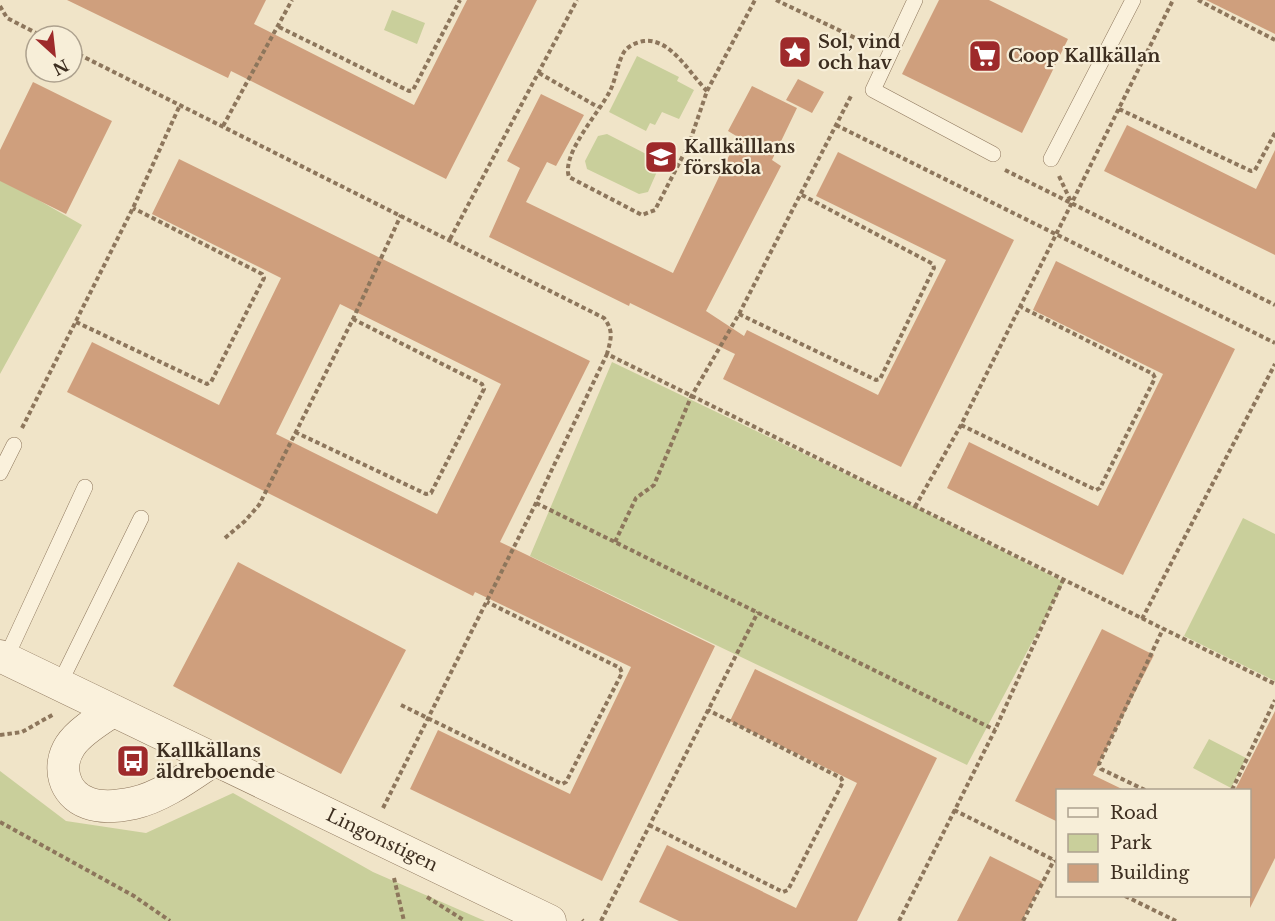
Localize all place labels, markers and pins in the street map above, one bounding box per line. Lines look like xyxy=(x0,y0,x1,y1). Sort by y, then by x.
place label: Sol, vind och hav xyxy=(818,31,901,74)
place icon: Sol, vind och hav xyxy=(777,34,813,70)
supermarket icon: Coop Kallkällan xyxy=(967,38,1003,74)
place label: Coop Kallkällan xyxy=(1008,45,1160,67)
place label: Kallkälllans förskola xyxy=(684,136,795,179)
school or university icon: Kallkälllans förskola xyxy=(643,139,679,175)
place label: Kallkällans äldreboende xyxy=(156,740,275,783)
bus stop icon: Kallkällans äldreboende xyxy=(115,743,151,779)

